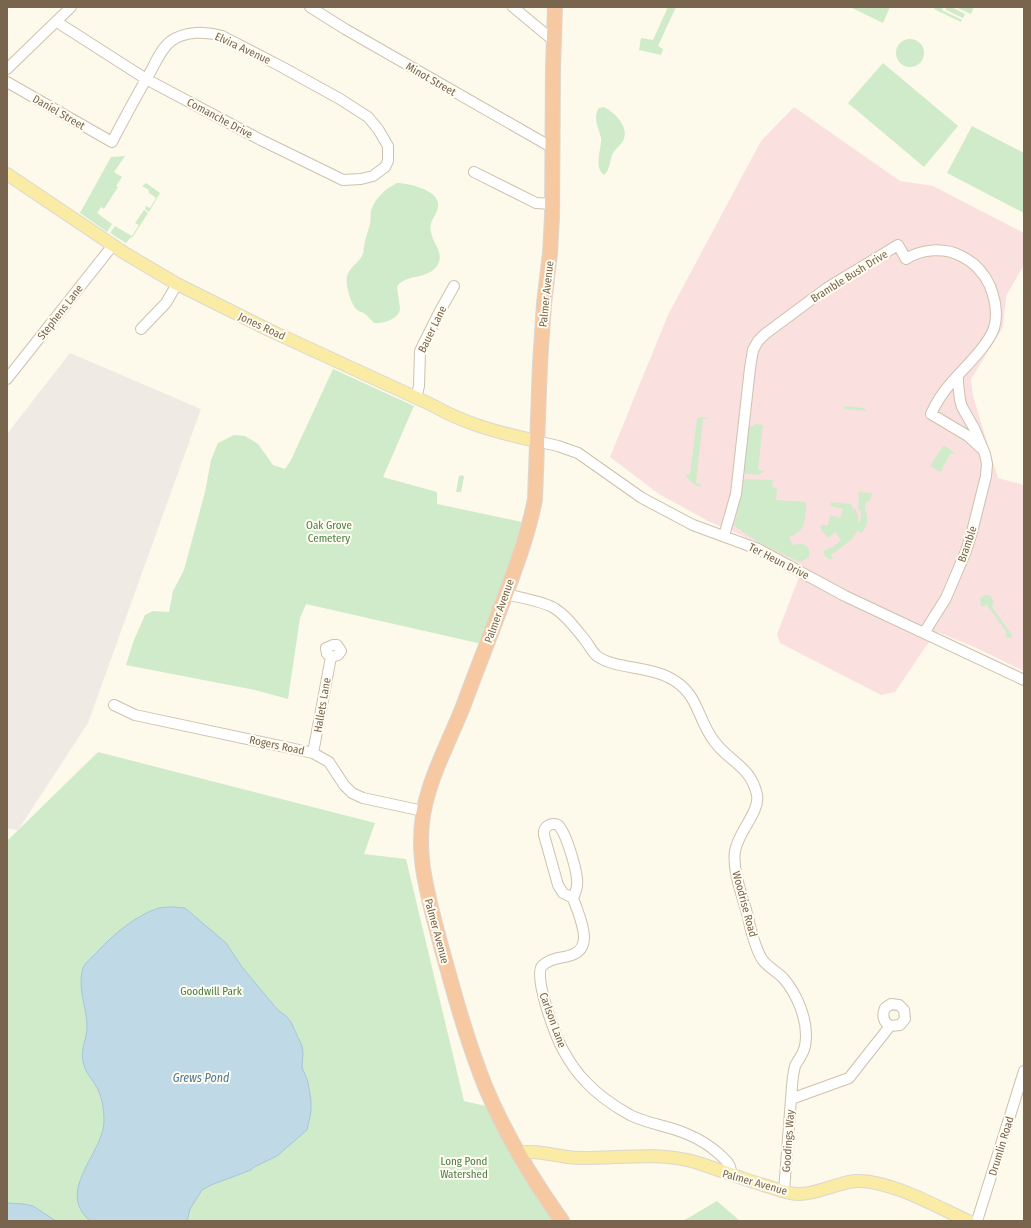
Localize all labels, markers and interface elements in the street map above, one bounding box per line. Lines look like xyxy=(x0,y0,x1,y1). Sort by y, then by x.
street label: Elvira Avenue xyxy=(213,30,273,67)
street label: Minot Street xyxy=(404,60,458,99)
street label: Daniel Street xyxy=(30,92,88,133)
street label: Comanche Drive xyxy=(185,96,255,141)
street label: Bramble Bush Drive xyxy=(808,248,890,305)
street label: Palmer Avenue xyxy=(537,260,556,328)
street label: Stephens Lane xyxy=(35,282,86,342)
street label: Bauer Lane xyxy=(416,304,449,355)
street label: Jones Road xyxy=(236,310,287,343)
park label: Oak Grove Cemetery xyxy=(306,519,352,545)
street label: Bramble xyxy=(955,524,980,564)
street label: Ter Heun Drive xyxy=(746,541,811,582)
street label: Palmer Avenue xyxy=(482,578,517,645)
street label: Hallets Lane xyxy=(311,677,334,734)
street label: Rogers Road xyxy=(248,733,306,758)
street label: Woodrise Road xyxy=(729,870,760,939)
street label: Palmer Avenue xyxy=(422,897,451,965)
park label: Goodwill Park xyxy=(180,985,243,998)
street label: Carlson Lane xyxy=(537,991,569,1050)
water label: Grews Pond xyxy=(173,1071,230,1085)
street label: Goodings Way xyxy=(780,1109,797,1173)
street label: Drumlin Road xyxy=(986,1115,1017,1177)
park label: Long Pond Watershed xyxy=(440,1155,488,1181)
street label: Palmer Avenue xyxy=(721,1167,789,1198)

